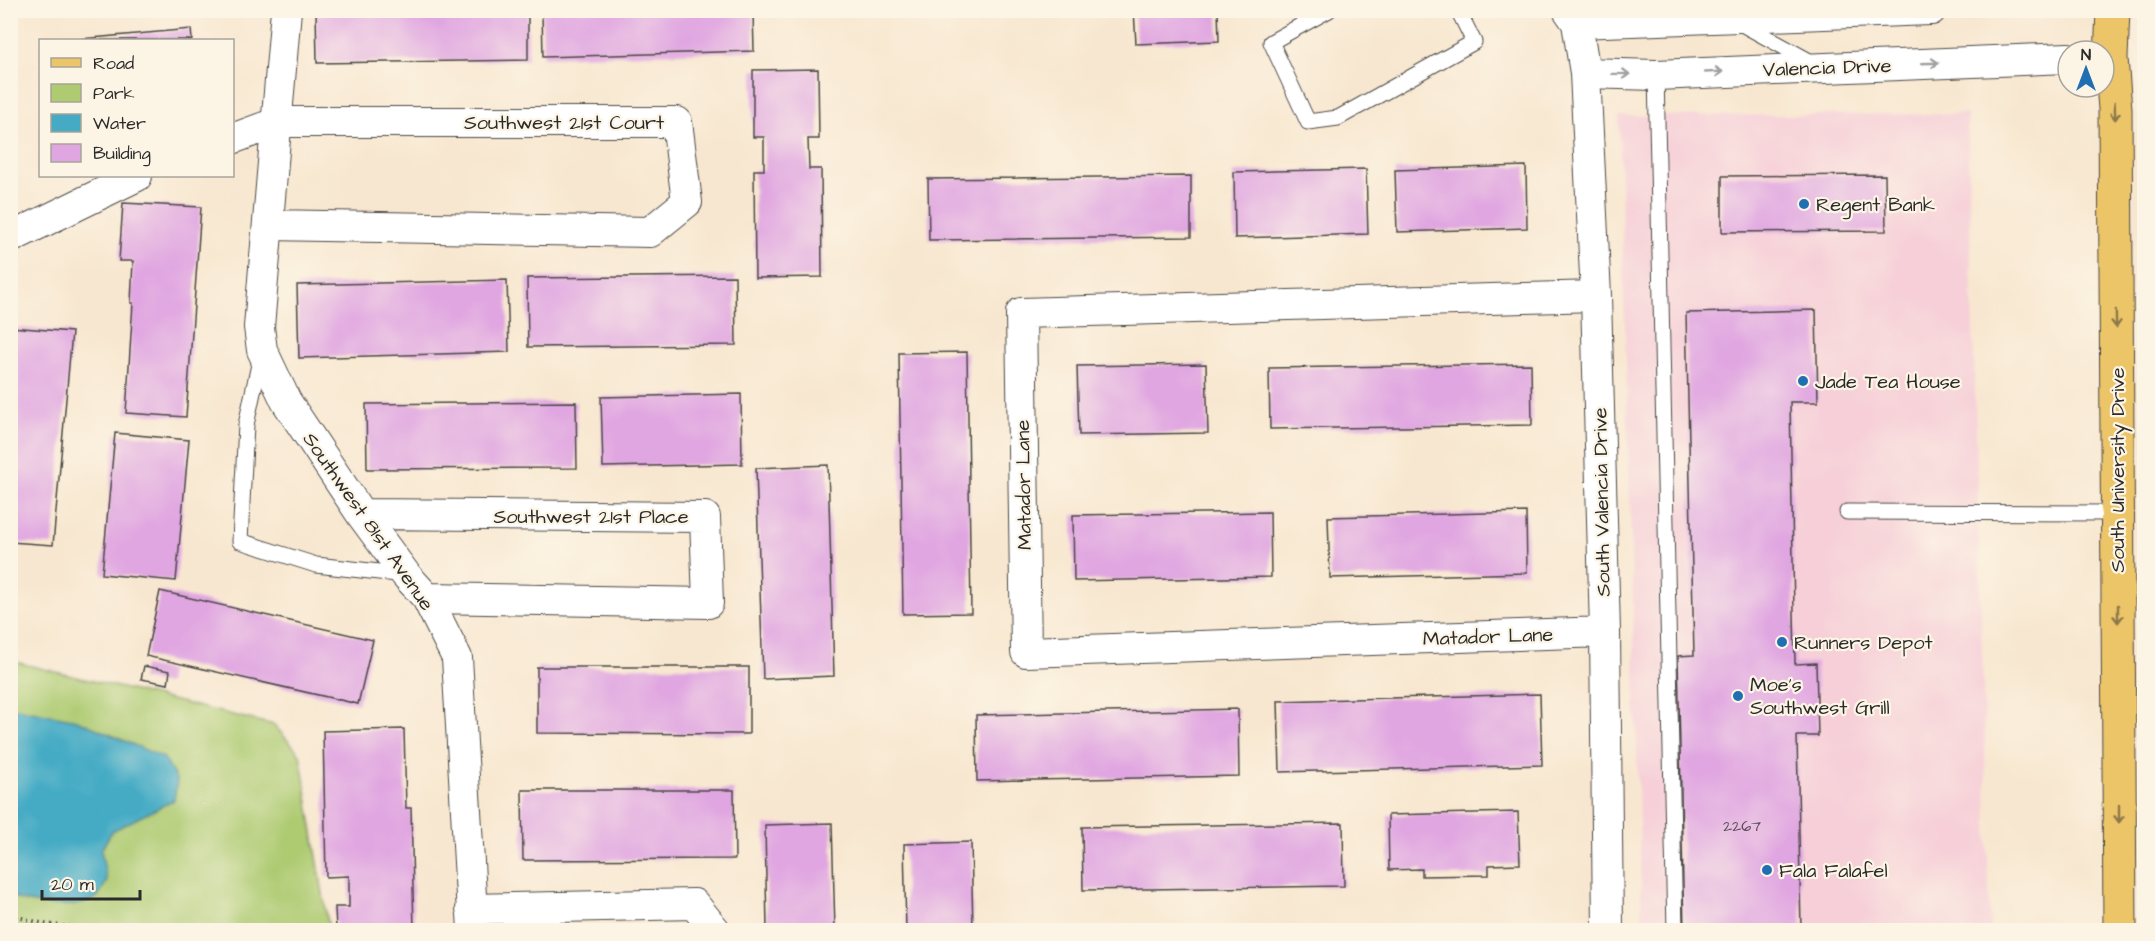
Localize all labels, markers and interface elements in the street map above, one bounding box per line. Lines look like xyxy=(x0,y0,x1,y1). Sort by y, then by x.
legend xyxy=(39,39,234,177)
north arrow xyxy=(2056,39,2116,99)
text: N xyxy=(2081,44,2091,66)
text: Road xyxy=(93,51,134,76)
street label: Valencia Drive xyxy=(1762,52,1892,84)
one-way arrow xyxy=(1920,57,1940,68)
one-way arrow xyxy=(1704,67,1724,78)
one-way arrow xyxy=(1610,68,1630,80)
text: Park xyxy=(93,81,135,106)
one-way arrow xyxy=(2109,100,2121,120)
street label: Southwest 21st Court xyxy=(464,109,664,137)
text: Water xyxy=(93,111,146,136)
text: Building xyxy=(93,141,151,167)
place label: Regent Bank xyxy=(1816,191,1935,220)
marker: Regent Bank xyxy=(1797,197,1811,211)
one-way arrow xyxy=(2110,309,2122,329)
street label: South University Drive xyxy=(2104,367,2133,573)
place label: Jade Tea House xyxy=(1815,368,1961,396)
marker: Jade Tea House xyxy=(1796,374,1810,388)
street label: South Valencia Drive xyxy=(1586,407,1618,597)
street label: Matador Lane xyxy=(1009,419,1039,550)
street label: Southwest 81st Avenue xyxy=(296,427,441,617)
street label: Southwest 21st Place xyxy=(493,503,689,531)
one-way arrow xyxy=(2112,603,2124,623)
street label: Matador Lane xyxy=(1422,621,1554,653)
place label: Runners Depot xyxy=(1794,629,1933,657)
marker: Runners Depot xyxy=(1775,635,1789,649)
place label: Moe's Southwest Grill xyxy=(1750,671,1890,722)
marker: Moe's Southwest Grill xyxy=(1731,689,1745,703)
one-way arrow xyxy=(2113,803,2125,823)
house number: 2267 xyxy=(1723,815,1761,837)
place label: Fala Falafel xyxy=(1779,857,1888,885)
scale bar xyxy=(42,863,140,901)
marker: Fala Falafel xyxy=(1760,863,1774,877)
text: 20 m xyxy=(51,872,94,897)

